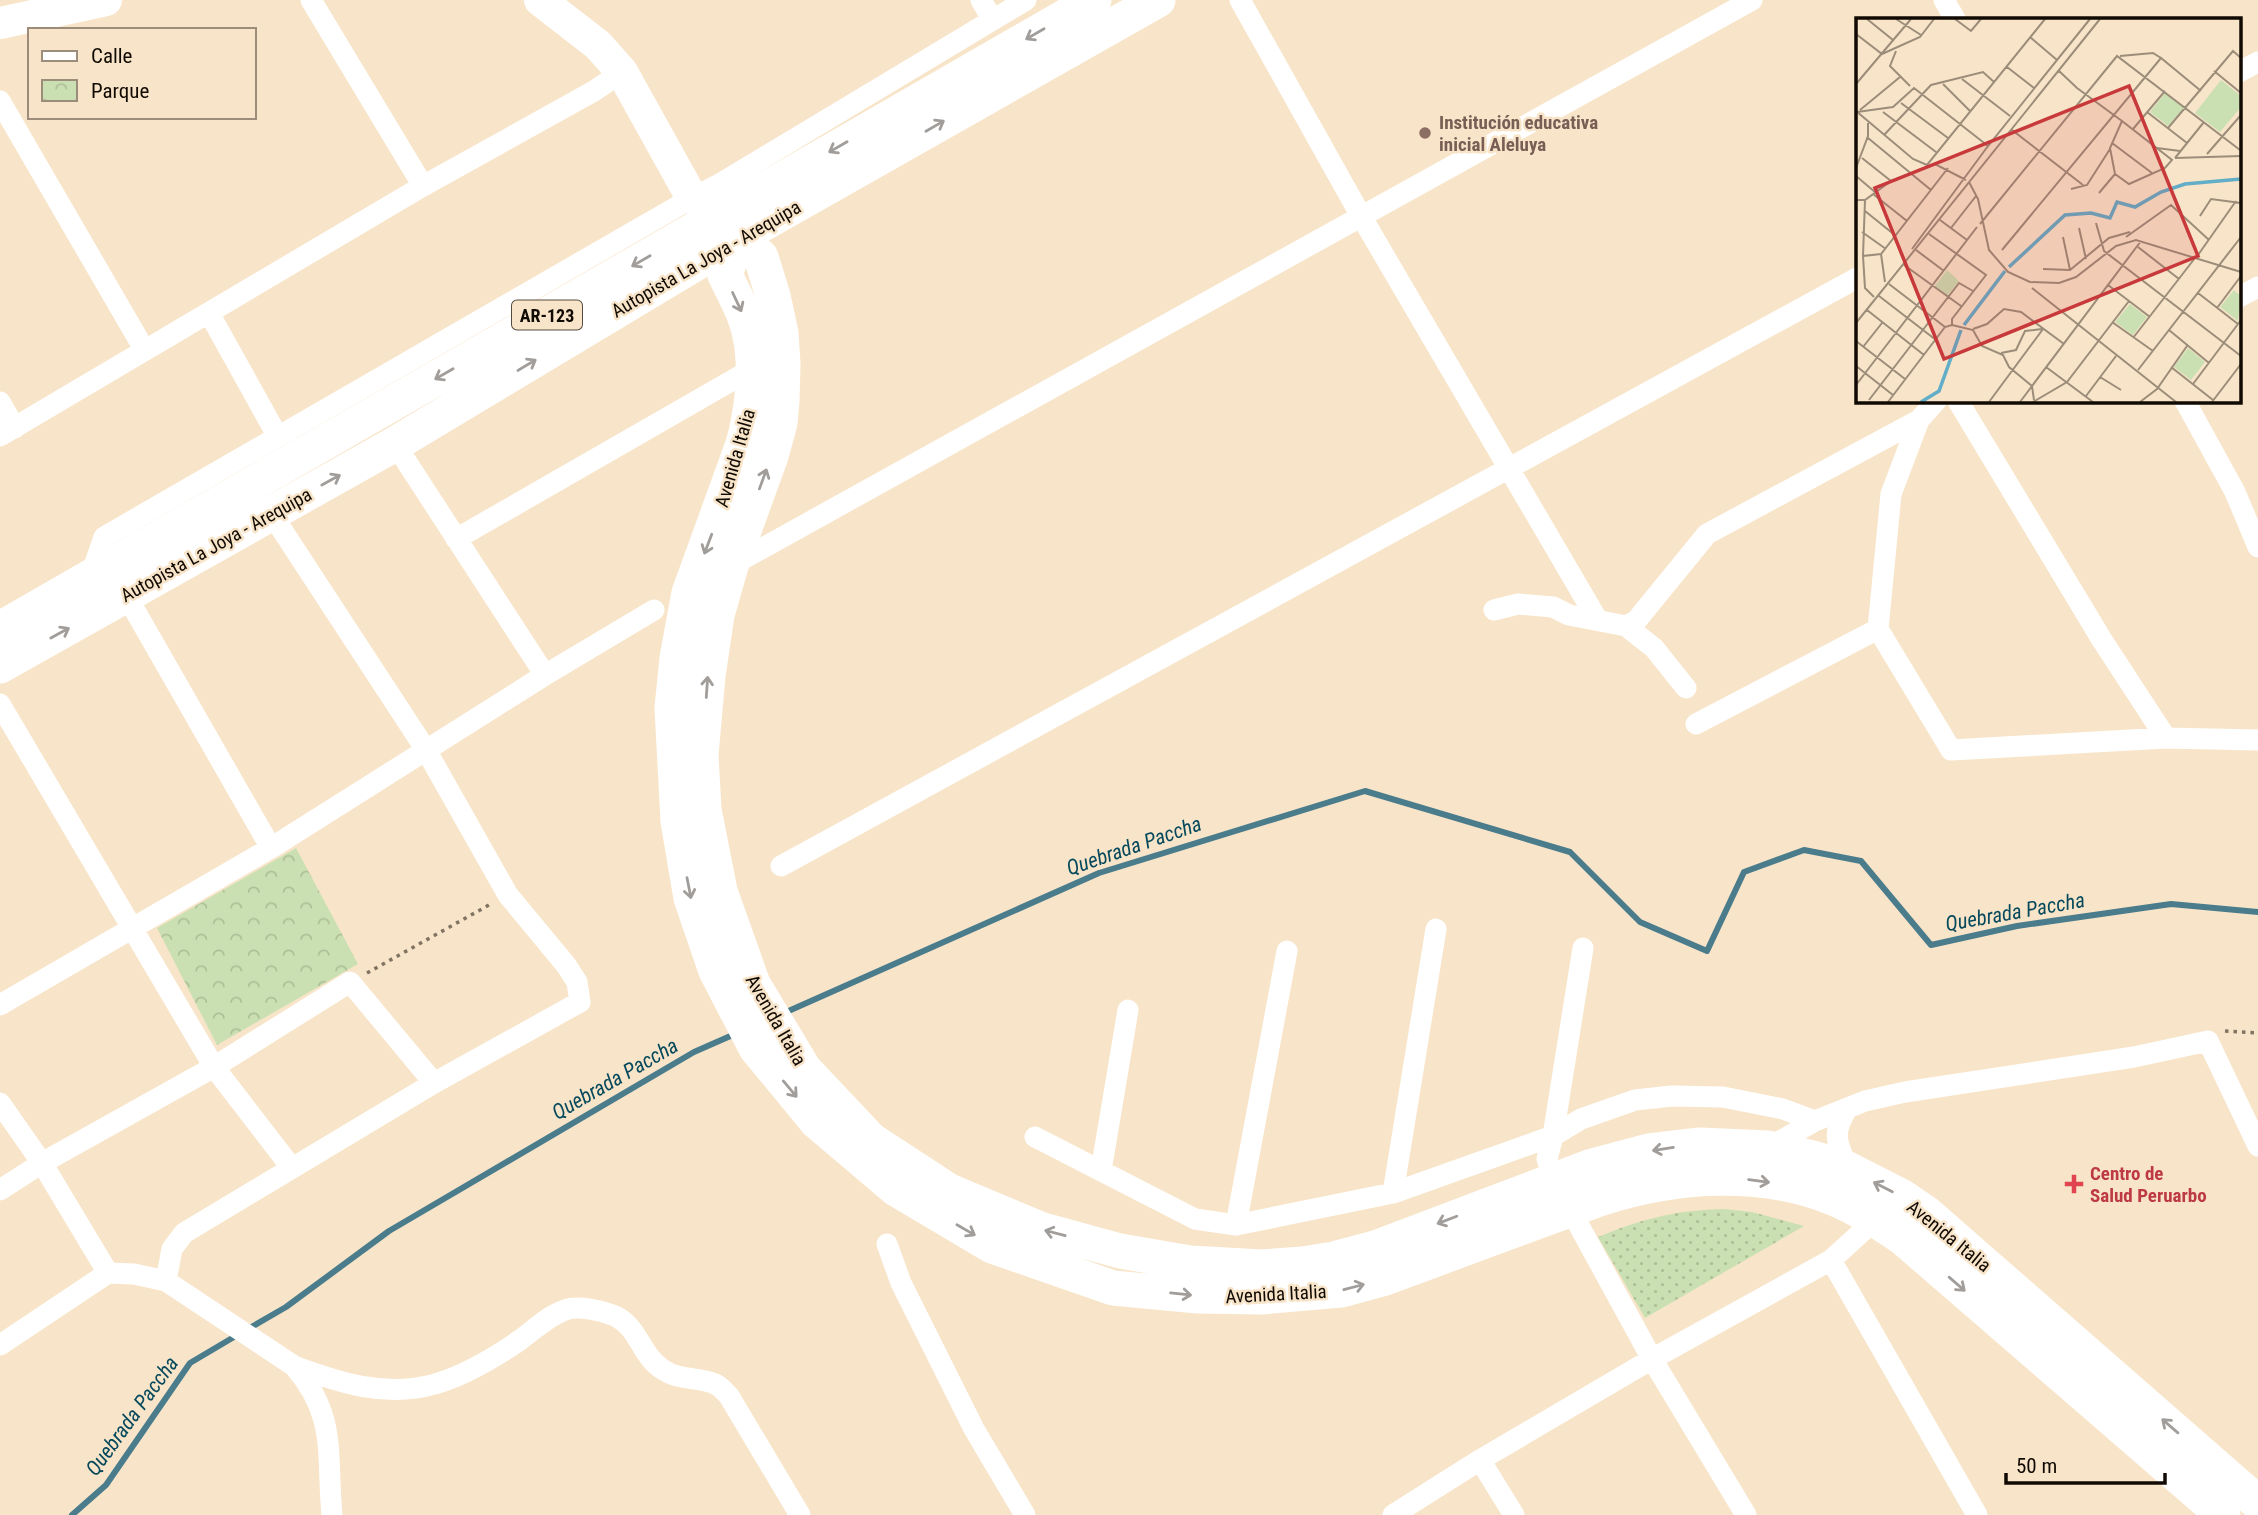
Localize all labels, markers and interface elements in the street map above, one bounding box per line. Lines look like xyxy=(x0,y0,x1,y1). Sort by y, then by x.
inset map xyxy=(1856,18,2240,402)
one-way arrow xyxy=(1026,27,1046,41)
legend xyxy=(28,28,256,119)
text: Calle xyxy=(91,44,133,68)
text: Parque xyxy=(91,79,149,103)
place label: Institución educativa inicial Aleluya xyxy=(1439,111,1598,156)
one-way arrow xyxy=(924,119,945,132)
marker: Institución educativa inicial Aleluya xyxy=(1417,125,1433,141)
one-way arrow xyxy=(828,140,848,154)
street label: Autopista La Joya - Arequipa xyxy=(607,195,805,323)
one-way arrow xyxy=(631,254,651,268)
one-way arrow xyxy=(732,291,745,312)
road number: AR-123 xyxy=(512,300,582,330)
one-way arrow xyxy=(517,357,537,371)
one-way arrow xyxy=(434,368,454,382)
street label: Avenida Italia xyxy=(710,406,760,510)
one-way arrow xyxy=(758,468,770,490)
one-way arrow xyxy=(320,473,341,486)
street label: Autopista La Joya - Arequipa xyxy=(116,483,316,607)
one-way arrow xyxy=(700,533,713,554)
one-way arrow xyxy=(49,626,69,640)
one-way arrow xyxy=(701,676,714,699)
water label: Quebrada Paccha xyxy=(1063,812,1205,880)
one-way arrow xyxy=(683,876,697,899)
water label: Quebrada Paccha xyxy=(1943,888,2087,936)
street label: Avenida Italia xyxy=(741,970,811,1070)
water label: Quebrada Paccha xyxy=(548,1033,682,1125)
one-way arrow xyxy=(782,1080,798,1098)
one-way arrow xyxy=(1652,1143,1674,1156)
place label: Centro de Salud Peruarbo xyxy=(2090,1162,2207,1207)
marker: Centro de Salud Peruarbo xyxy=(2064,1174,2084,1194)
one-way arrow xyxy=(1747,1175,1770,1188)
one-way arrow xyxy=(1873,1179,1893,1193)
street label: Avenida Italia xyxy=(1902,1195,1996,1277)
one-way arrow xyxy=(1437,1215,1459,1228)
one-way arrow xyxy=(955,1224,976,1237)
one-way arrow xyxy=(1044,1226,1066,1239)
one-way arrow xyxy=(1947,1276,1965,1292)
one-way arrow xyxy=(1343,1279,1365,1292)
street label: Avenida Italia xyxy=(1225,1280,1327,1308)
one-way arrow xyxy=(1170,1288,1192,1301)
water label: Quebrada Paccha xyxy=(81,1352,183,1480)
one-way arrow xyxy=(2161,1418,2179,1434)
scale bar xyxy=(2006,1442,2165,1486)
text: 50 m xyxy=(2016,1454,2057,1478)

